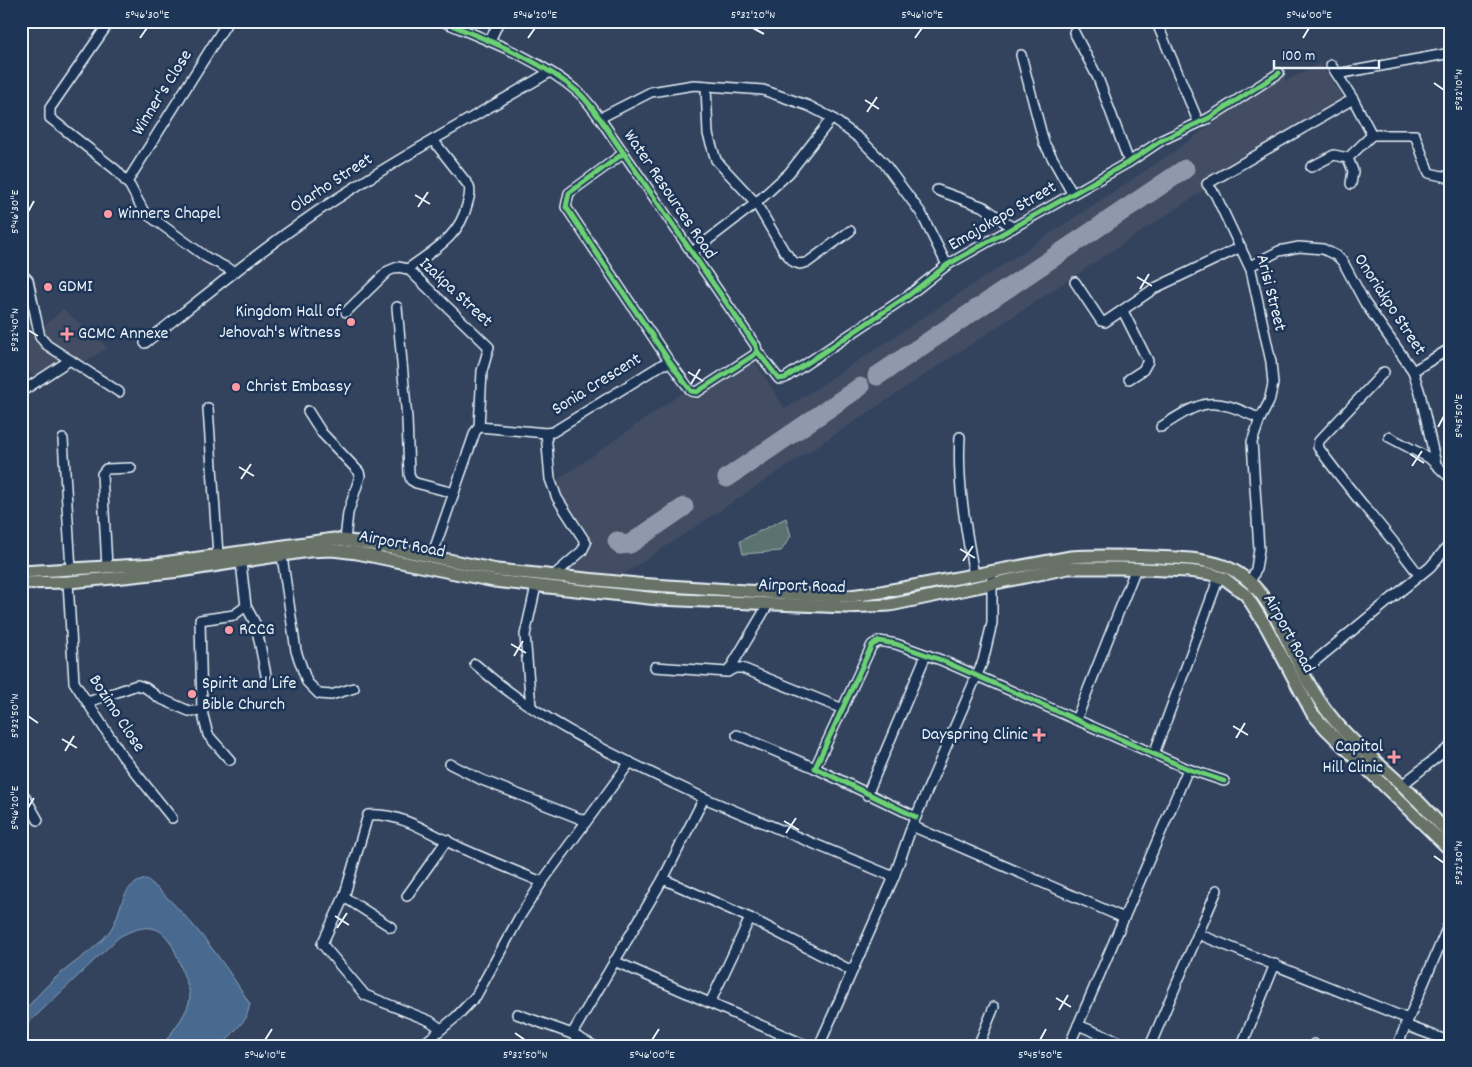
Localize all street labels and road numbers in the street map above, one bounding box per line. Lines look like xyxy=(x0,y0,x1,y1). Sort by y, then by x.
street label: Winner's Close xyxy=(127,45,199,141)
street label: Water Resources Road xyxy=(616,125,722,265)
street label: Olarho Street xyxy=(286,148,378,220)
street label: Emajokepo Street xyxy=(944,176,1062,258)
street label: Onoriakpo Street xyxy=(1347,249,1431,361)
street label: Izakpa Street xyxy=(413,252,498,334)
street label: Arisi Street xyxy=(1248,252,1292,334)
street label: Sonia Crescent xyxy=(547,347,647,422)
street label: Airport Road xyxy=(357,524,447,566)
street label: Airport Road xyxy=(758,573,846,601)
street label: Airport Road xyxy=(1256,590,1320,678)
street label: Bozimo Close xyxy=(82,670,150,758)

